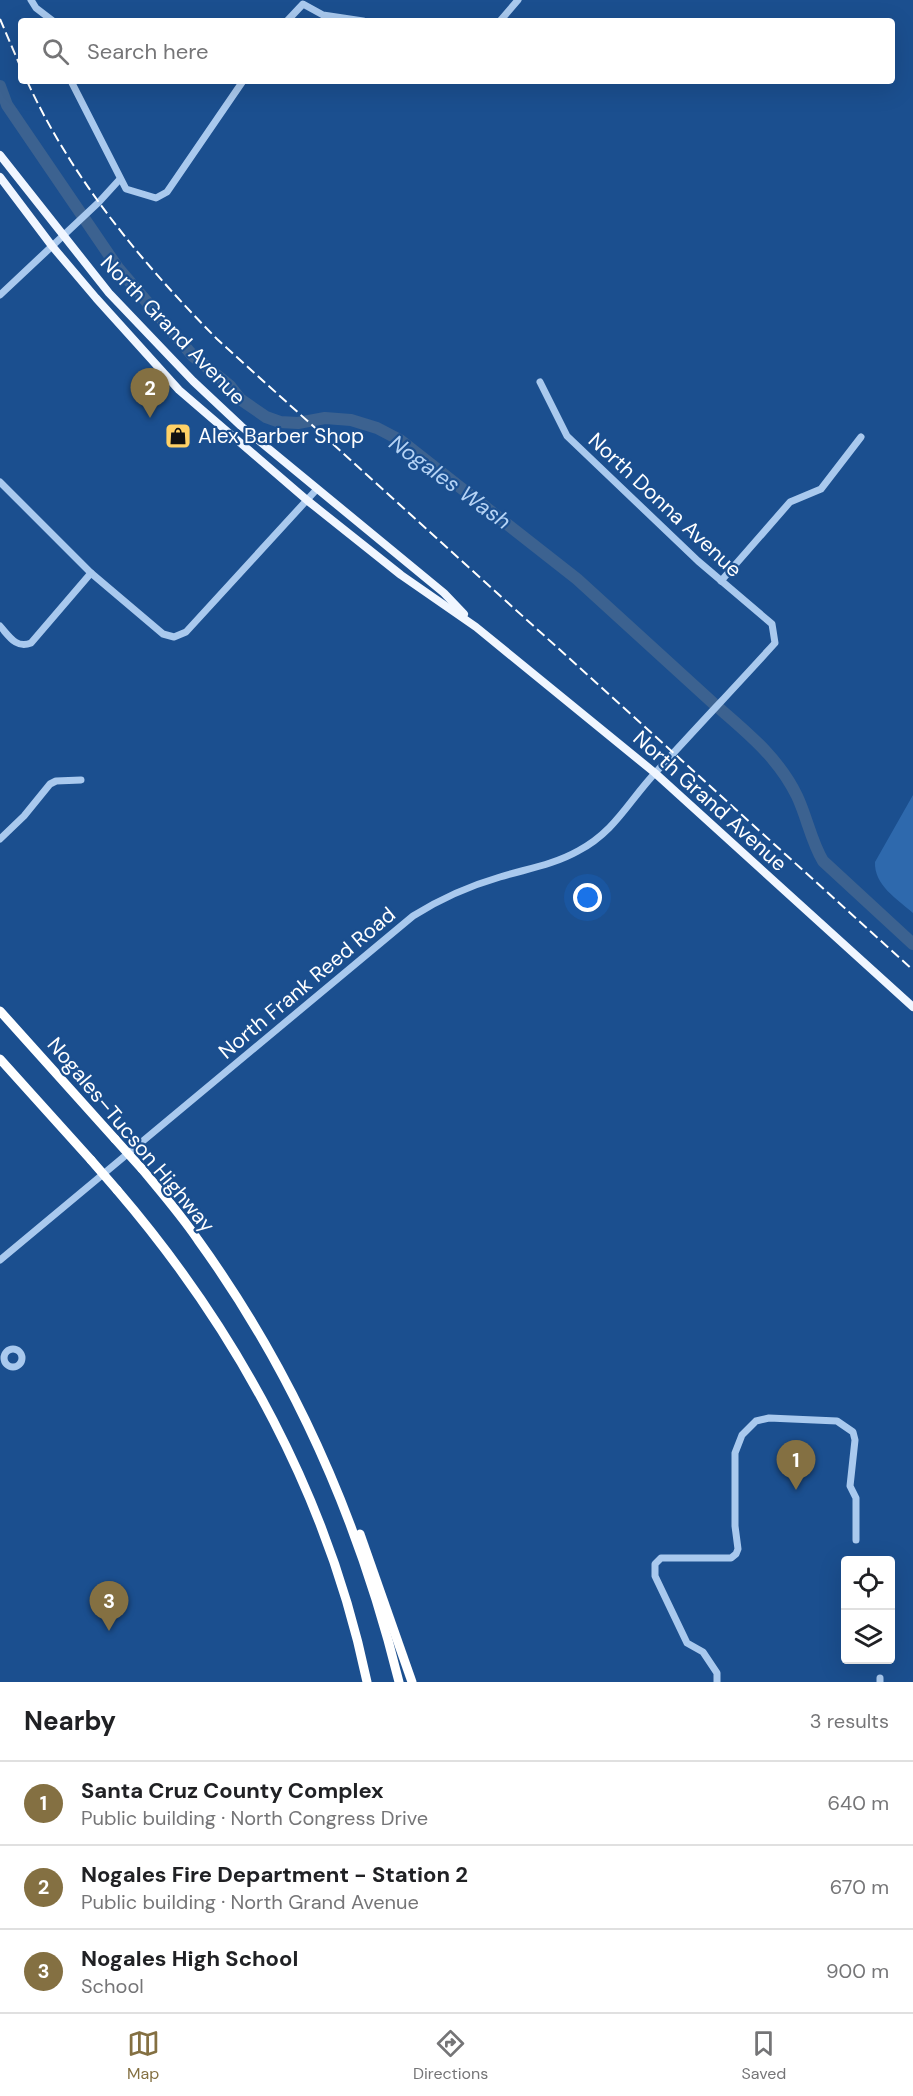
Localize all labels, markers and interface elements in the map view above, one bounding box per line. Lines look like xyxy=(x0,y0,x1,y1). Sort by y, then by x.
search box xyxy=(18,18,895,84)
icon: search xyxy=(39,35,72,68)
text: Search here xyxy=(87,37,208,66)
street label: North Grand Avenue xyxy=(94,249,252,411)
pin: 2 xyxy=(130,368,170,418)
shop icon: Alex Barber Shop xyxy=(163,421,193,451)
place label: Alex Barber Shop xyxy=(198,422,364,450)
street label: North Donna Avenue xyxy=(582,427,748,583)
water label: Nogales Wash xyxy=(383,428,517,536)
street label: North Grand Avenue xyxy=(627,724,793,878)
your location xyxy=(573,883,602,912)
street label: North Frank Reed Road xyxy=(213,901,401,1065)
street label: Nogales–Tucson Highway xyxy=(41,1031,221,1239)
pin: 1 xyxy=(776,1440,816,1490)
map controls xyxy=(841,1556,895,1664)
button: locate xyxy=(841,1556,895,1610)
pin: 3 xyxy=(90,1582,128,1631)
button: layers xyxy=(841,1610,895,1664)
text: Nearby xyxy=(24,1704,116,1738)
text: 3 results xyxy=(810,1708,889,1734)
text: Santa Cruz County Complex xyxy=(81,1776,384,1805)
text: 1 xyxy=(40,1790,47,1816)
text: 640 m xyxy=(827,1790,889,1816)
text: Public building · North Congress Drive xyxy=(81,1805,428,1831)
text: Nogales Fire Department - Station 2 xyxy=(81,1860,468,1889)
text: 2 xyxy=(38,1874,49,1900)
text: 670 m xyxy=(830,1874,889,1900)
text: Public building · North Grand Avenue xyxy=(81,1889,419,1915)
text: Nogales High School xyxy=(81,1944,298,1973)
text: 3 xyxy=(37,1958,50,1984)
text: 900 m xyxy=(826,1958,889,1984)
text: School xyxy=(81,1973,144,1999)
tab: Map xyxy=(127,2027,160,2084)
tab: Directions xyxy=(413,2027,488,2084)
tab: Saved xyxy=(742,2027,786,2084)

